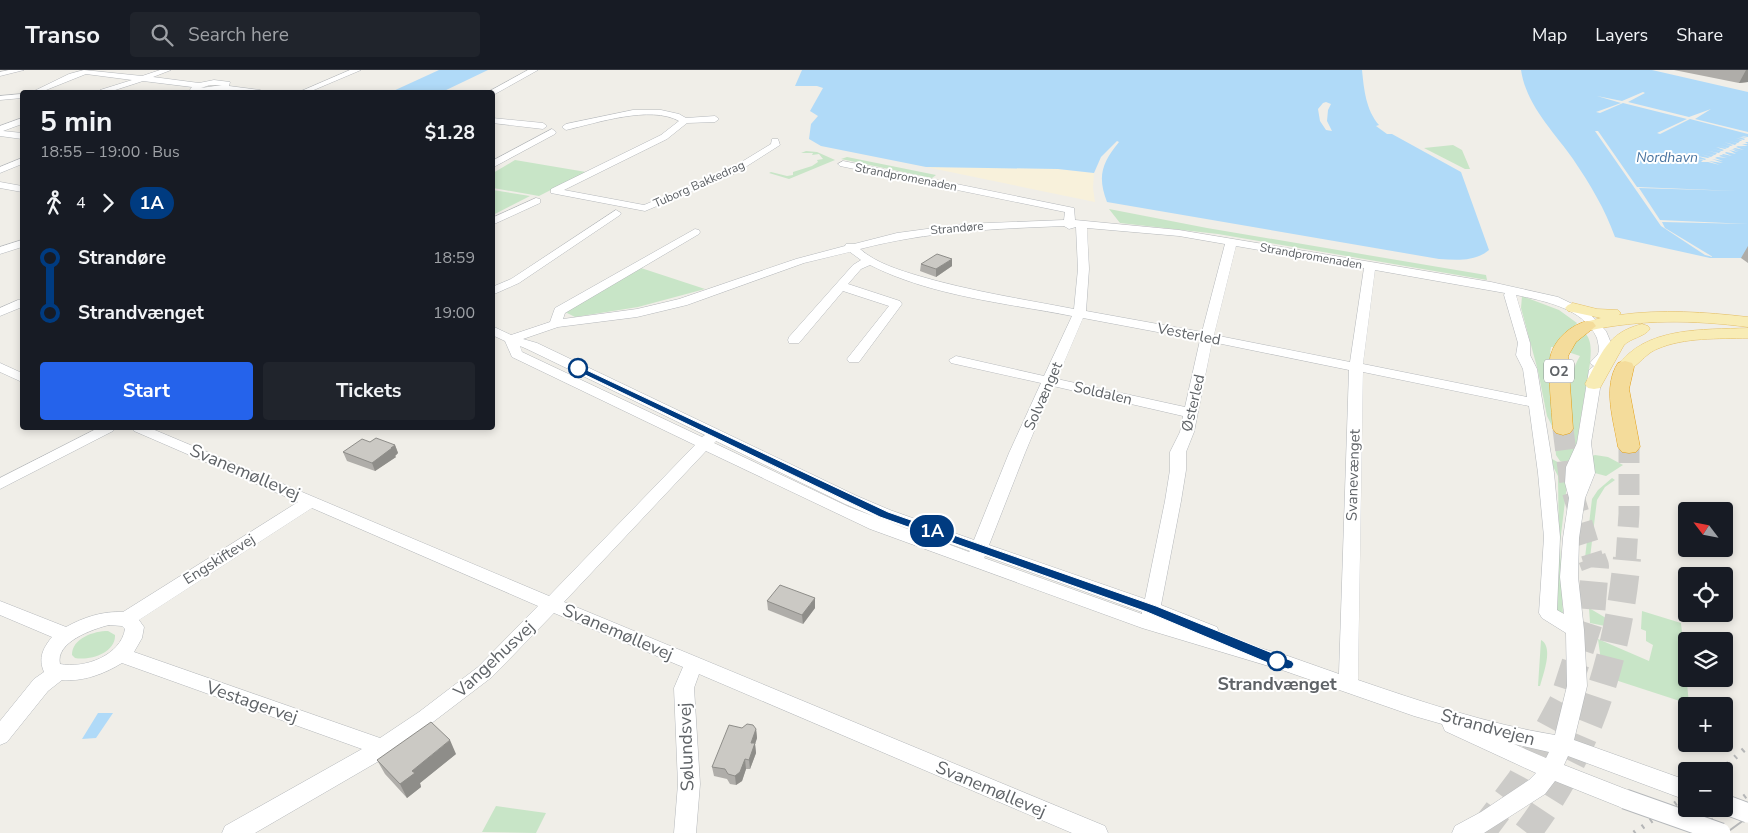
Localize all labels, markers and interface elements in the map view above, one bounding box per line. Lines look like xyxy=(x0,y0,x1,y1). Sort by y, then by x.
search box xyxy=(130,12,480,57)
text: Transo xyxy=(25,19,100,51)
icon: search xyxy=(148,21,176,49)
text: Search here xyxy=(188,22,289,48)
text: Map xyxy=(1532,23,1567,47)
text: Layers xyxy=(1595,23,1648,47)
text: Share xyxy=(1676,23,1723,47)
text: 5 min xyxy=(40,103,112,141)
text: $1.28 xyxy=(425,120,475,146)
text: 18:55 – 19:00 · Bus xyxy=(40,141,180,163)
water label: Nordhavn xyxy=(1636,148,1698,167)
street label: Tuborg Bakkedrag xyxy=(651,157,747,211)
street label: Strandpromenaden xyxy=(853,159,959,195)
icon: walk xyxy=(40,189,68,217)
icon: forward xyxy=(94,189,122,217)
text: 1A xyxy=(140,191,164,215)
text: 4 xyxy=(76,192,86,214)
street label: Strandøre xyxy=(930,218,984,238)
street label: Strandpromenaden xyxy=(1258,239,1364,273)
text: Strandøre xyxy=(78,245,166,271)
text: 18:59 xyxy=(433,247,475,269)
text: Strandvænget xyxy=(78,300,204,326)
text: 19:00 xyxy=(433,302,475,324)
street label: Vesterled xyxy=(1155,318,1222,350)
unlabelled marker xyxy=(568,358,588,378)
street label: Solvænget xyxy=(1019,358,1067,433)
road number: O2 xyxy=(1544,360,1574,382)
button: Start xyxy=(40,362,253,420)
button: Tickets xyxy=(263,362,475,420)
street label: Østerled xyxy=(1177,372,1209,434)
street label: Soldalen xyxy=(1072,377,1134,409)
street label: Svanevænget xyxy=(1341,428,1365,521)
street label: Svanemøllevej xyxy=(186,438,304,506)
north arrow xyxy=(1678,502,1732,558)
map controls xyxy=(1678,502,1733,817)
line badge: 1A xyxy=(910,515,954,547)
text: 1A xyxy=(920,519,944,543)
street label: Engskiftevej xyxy=(179,529,259,589)
button: locate xyxy=(1678,567,1733,622)
street label: Svanemøllevej xyxy=(559,598,677,666)
street label: Vangehusvej xyxy=(447,615,540,704)
button: layers xyxy=(1678,632,1733,687)
marker: Strandvænget xyxy=(1267,651,1287,671)
place label: Strandvænget xyxy=(1217,672,1337,696)
street label: Vestagervej xyxy=(202,675,301,729)
button: + xyxy=(1678,697,1733,752)
street label: Sølundsvej xyxy=(672,702,700,792)
street label: Strandvejen xyxy=(1438,703,1538,751)
street label: Svanemøllevej xyxy=(932,755,1050,823)
button: − xyxy=(1678,762,1733,817)

